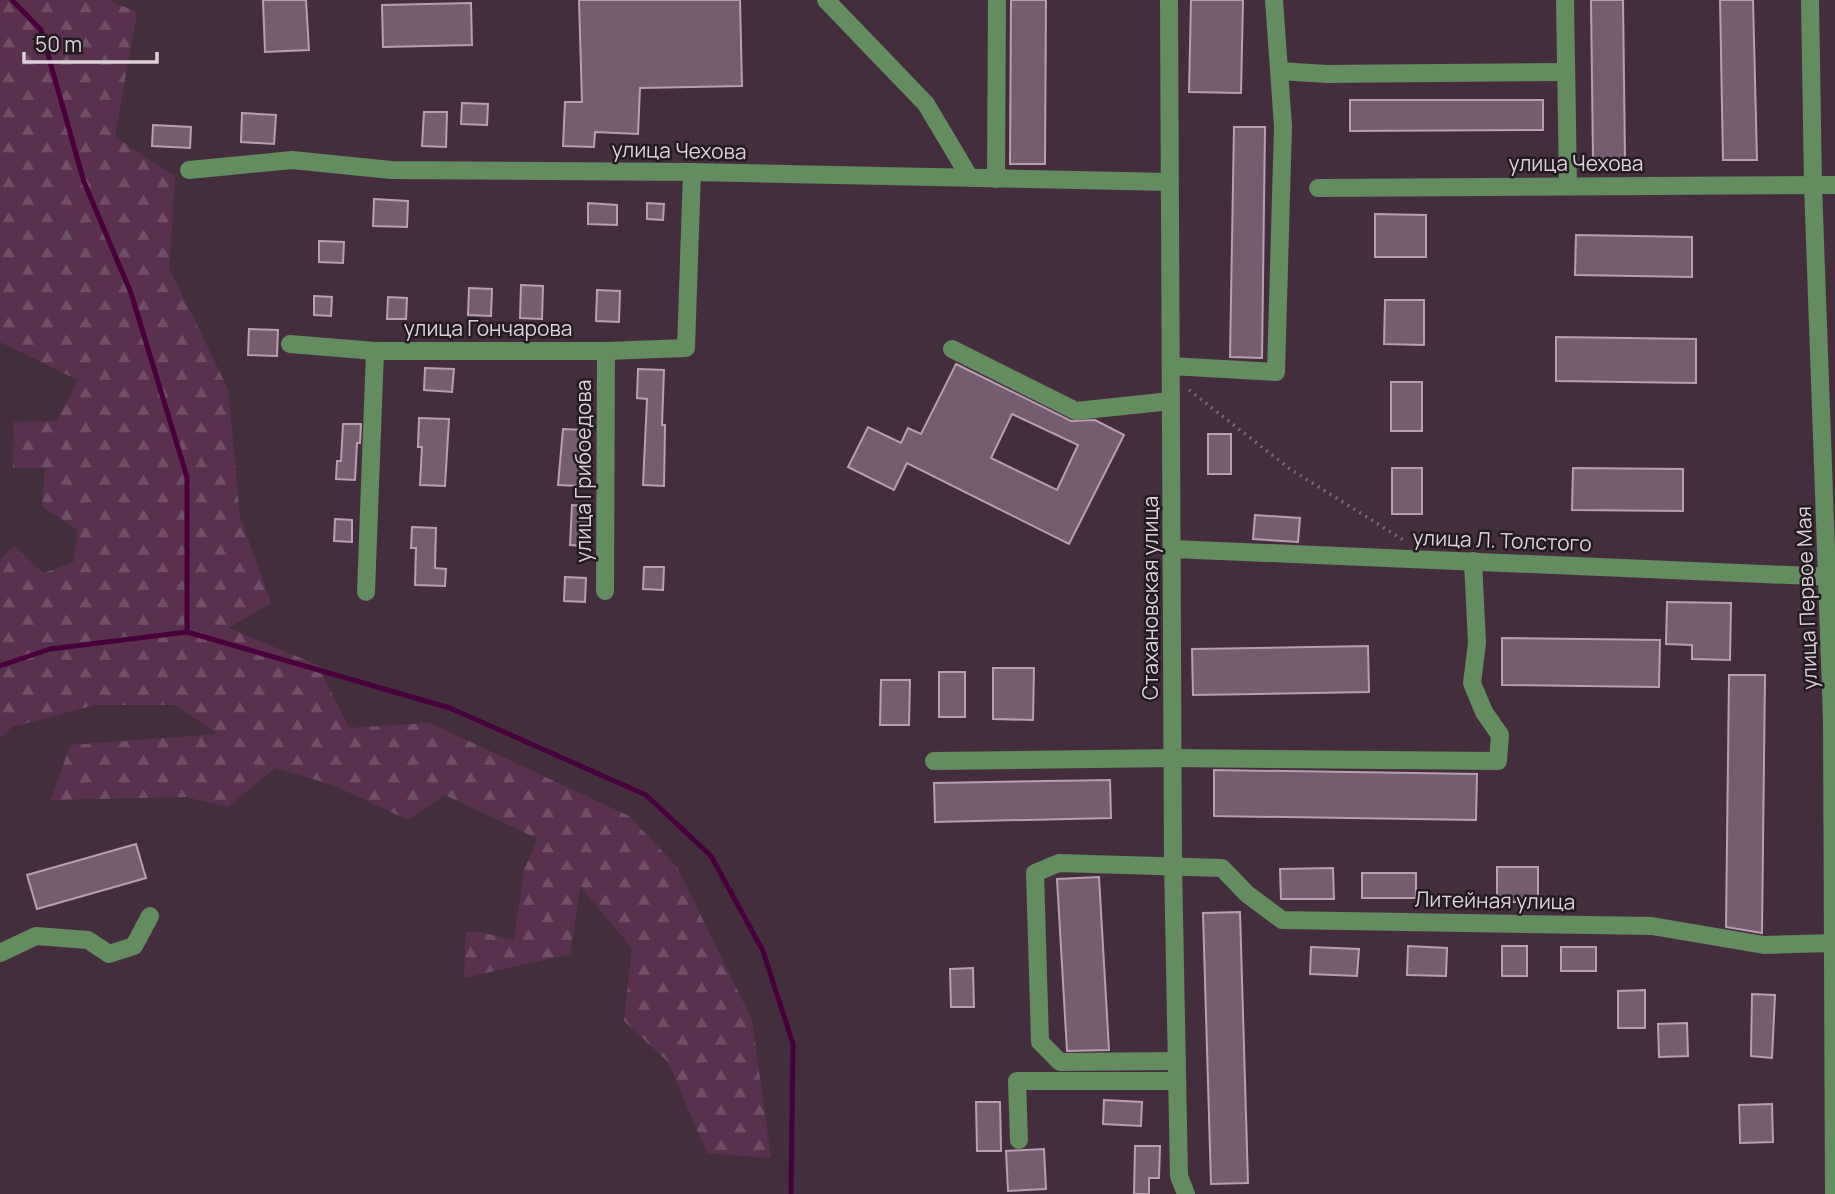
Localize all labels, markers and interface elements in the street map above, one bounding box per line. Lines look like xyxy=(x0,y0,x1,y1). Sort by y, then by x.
scale bar xyxy=(24,21,158,65)
text: 50 m xyxy=(35,30,82,58)
street label: улица Чехова xyxy=(611,135,747,165)
street label: улица Чехова xyxy=(1509,149,1643,177)
street label: улица Гончарова xyxy=(404,314,572,342)
street label: улица Грибоедова xyxy=(569,380,597,562)
street label: Стахановская улица xyxy=(1136,496,1164,700)
street label: улица Первое Мая xyxy=(1789,506,1823,690)
street label: улица Л. Толстого xyxy=(1412,523,1592,557)
street label: Литейная улица xyxy=(1414,885,1576,915)

